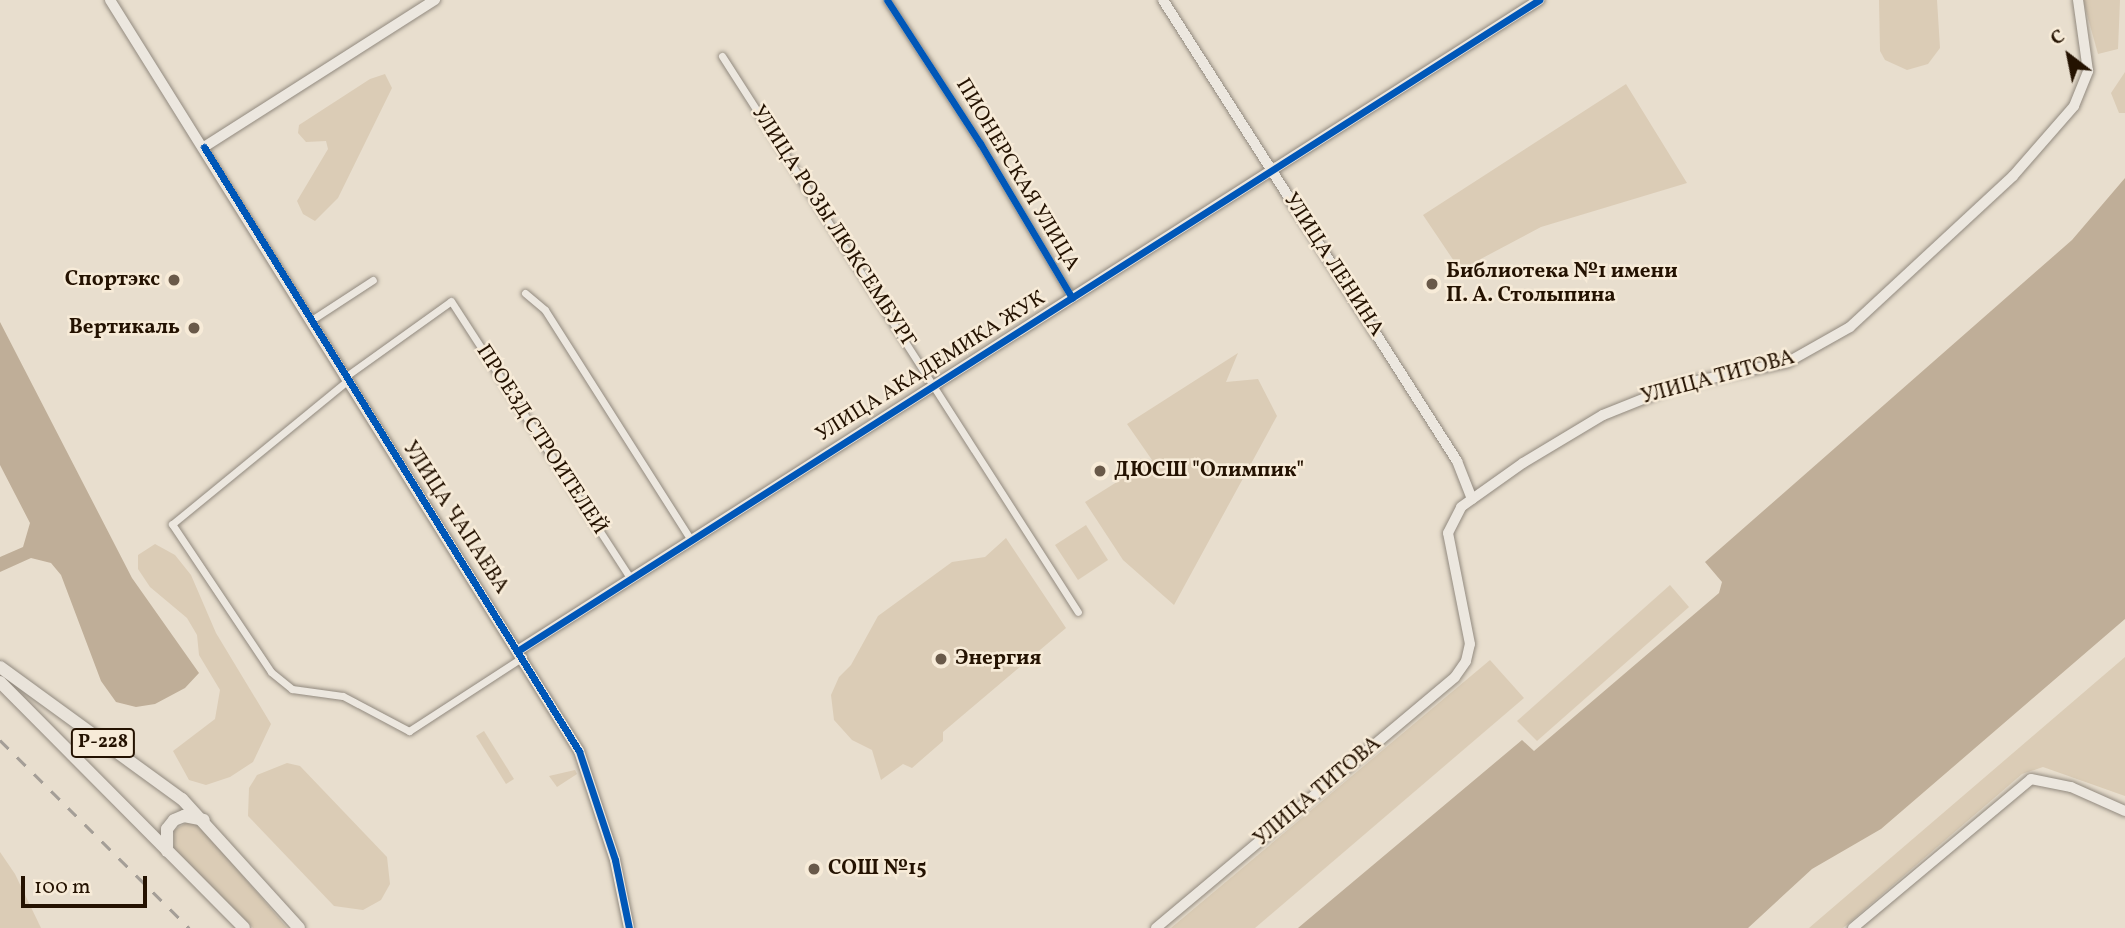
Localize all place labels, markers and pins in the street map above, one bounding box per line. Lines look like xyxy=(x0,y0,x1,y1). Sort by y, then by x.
place label: Библиотека №1 имени П. А. Столыпина xyxy=(1446,259,1678,309)
place label: Спортэкс xyxy=(65,267,160,293)
marker: Спортэкс xyxy=(166,272,182,288)
marker: Библиотека №1 имени П. А. Столыпина xyxy=(1424,276,1440,292)
place label: Вертикаль xyxy=(69,315,180,341)
marker: Вертикаль xyxy=(186,320,202,336)
place label: ДЮСШ "Олимпик" xyxy=(1114,458,1304,484)
marker: ДЮСШ "Олимпик" xyxy=(1092,463,1108,479)
place label: Энергия xyxy=(955,646,1042,672)
marker: Энергия xyxy=(933,651,949,667)
place label: СОШ №15 xyxy=(828,856,927,882)
marker: СОШ №15 xyxy=(806,861,822,877)

